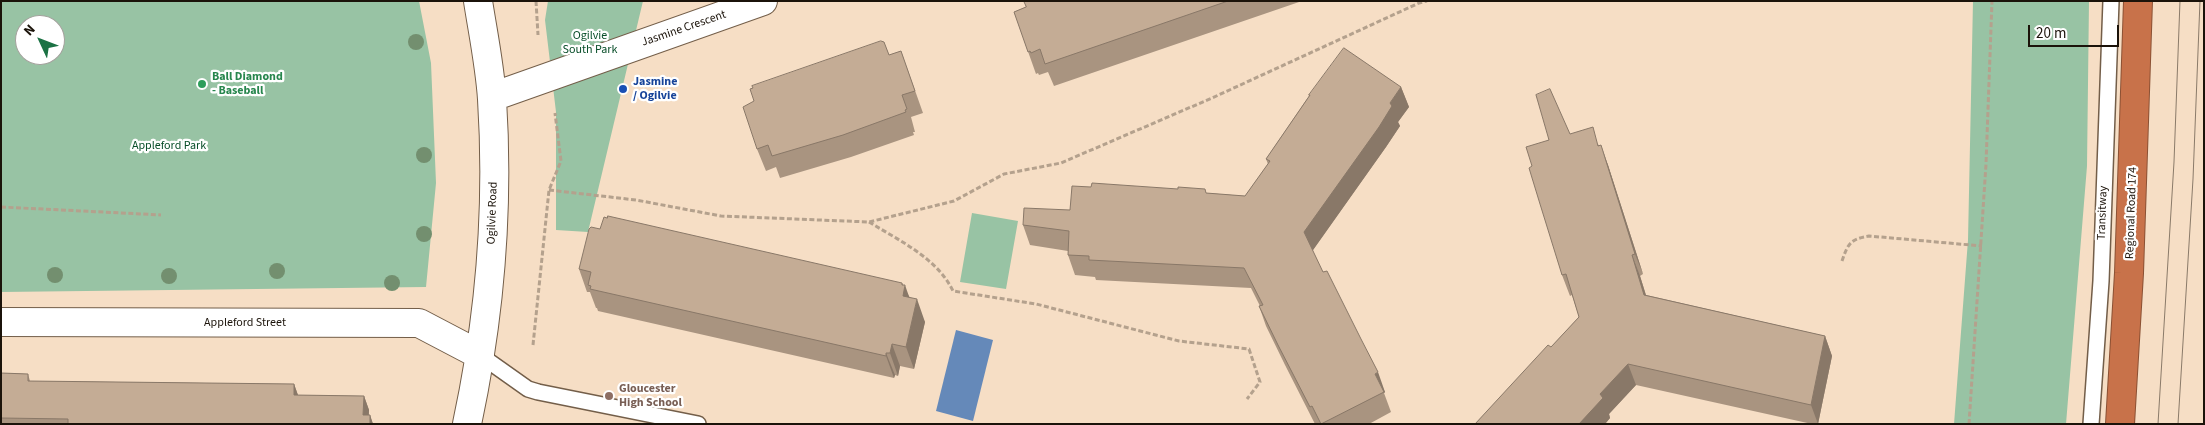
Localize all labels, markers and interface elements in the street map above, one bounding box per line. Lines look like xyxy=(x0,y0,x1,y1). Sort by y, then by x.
street label: Jasmine Crescent xyxy=(640,8,728,50)
north arrow xyxy=(15,15,65,65)
scale bar xyxy=(2030,15,2121,47)
text: N xyxy=(19,20,40,41)
text: 20 m xyxy=(2036,23,2066,44)
park label: Ogilvie South Park xyxy=(563,29,617,57)
place label: Ball Diamond - Baseball xyxy=(212,70,283,98)
place label: Jasmine / Ogilvie xyxy=(633,75,677,103)
marker: Ball Diamond - Baseball xyxy=(196,78,208,90)
marker: Jasmine / Ogilvie xyxy=(617,83,629,95)
park label: Appleford Park xyxy=(132,139,206,153)
street label: Regional Road 174 xyxy=(2123,167,2141,259)
street label: Ogilvie Road xyxy=(485,181,501,245)
street label: Transitway xyxy=(2095,185,2111,241)
street label: Appleford Street xyxy=(204,316,286,330)
place label: Gloucester High School xyxy=(619,382,682,410)
marker: Gloucester High School xyxy=(603,390,615,402)

